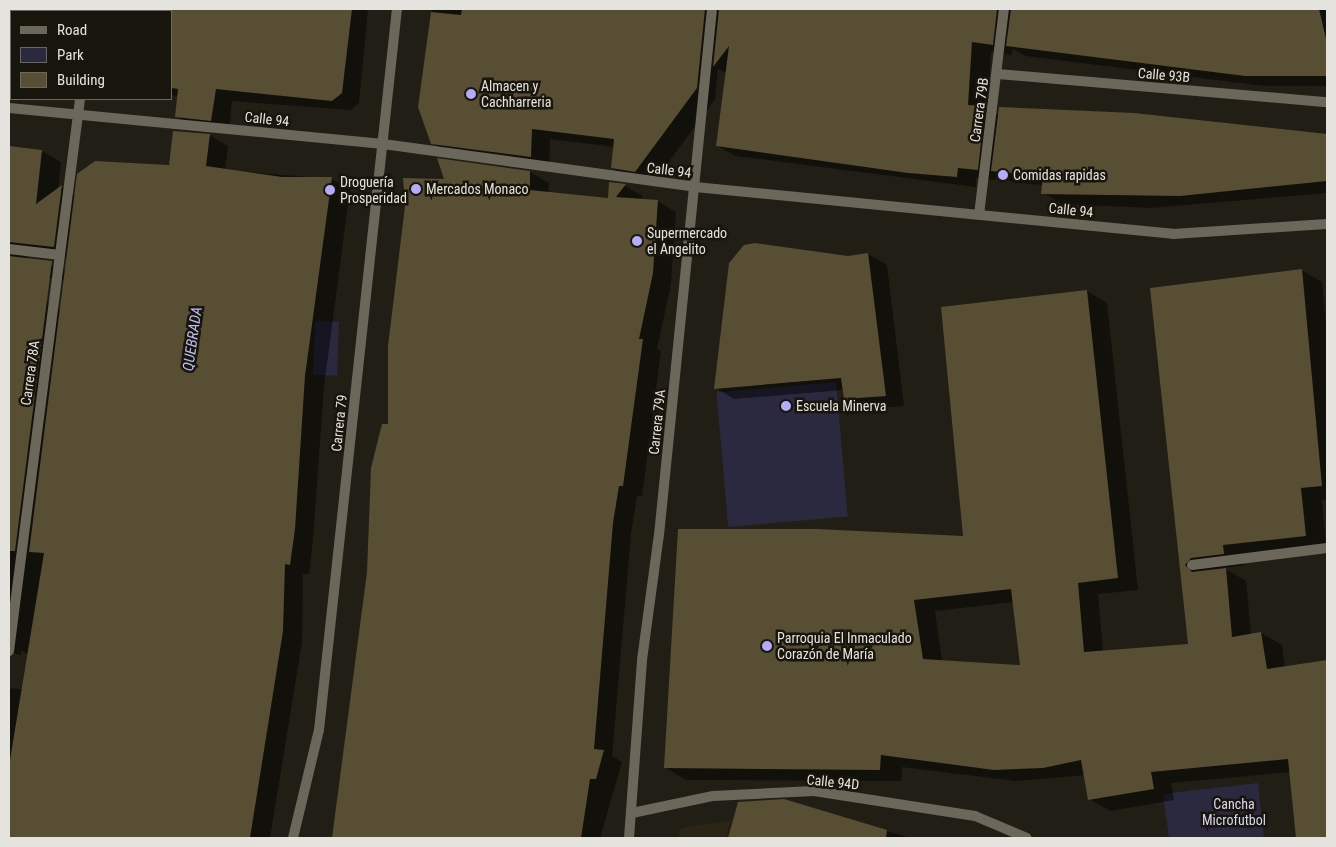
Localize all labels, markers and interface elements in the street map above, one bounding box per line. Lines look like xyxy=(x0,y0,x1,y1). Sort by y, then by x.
legend xyxy=(10,10,172,100)
text: Road xyxy=(57,21,87,39)
text: Park xyxy=(57,46,84,64)
street label: Calle 93B xyxy=(1137,64,1191,86)
text: Building xyxy=(57,71,105,89)
street label: Carrera 79B xyxy=(966,77,992,143)
place label: Almacen y Cachharreria xyxy=(481,78,551,110)
marker: Almacen y Cachharreria xyxy=(465,88,477,100)
street label: Calle 94 xyxy=(244,108,290,130)
street label: Calle 94 xyxy=(646,159,692,181)
place label: Comidas rapidas xyxy=(1013,167,1106,183)
marker: Comidas rapidas xyxy=(997,169,1009,181)
place label: Droguería Prosperidad xyxy=(340,174,407,206)
place label: Mercados Monaco xyxy=(426,181,529,197)
marker: Mercados Monaco xyxy=(410,183,422,195)
marker: Droguería Prosperidad xyxy=(324,184,336,196)
street label: Calle 94 xyxy=(1048,199,1094,221)
place label: Supermercado el Angelito xyxy=(647,225,727,258)
marker: Supermercado el Angelito xyxy=(631,235,643,247)
water label: QUEBRADA xyxy=(180,306,206,372)
street label: Carrera 78A xyxy=(17,339,43,407)
street label: Carrera 79A xyxy=(645,389,669,455)
street label: Carrera 79 xyxy=(328,394,350,452)
place label: Escuela Minerva xyxy=(796,398,886,414)
marker: Escuela Minerva xyxy=(780,400,792,412)
place label: Parroquia El Inmaculado Corazón de María xyxy=(777,630,912,662)
marker: Parroquia El Inmaculado Corazón de María xyxy=(761,640,773,652)
street label: Calle 94D xyxy=(806,771,860,793)
park label: Cancha Microfutbol xyxy=(1202,796,1266,829)

